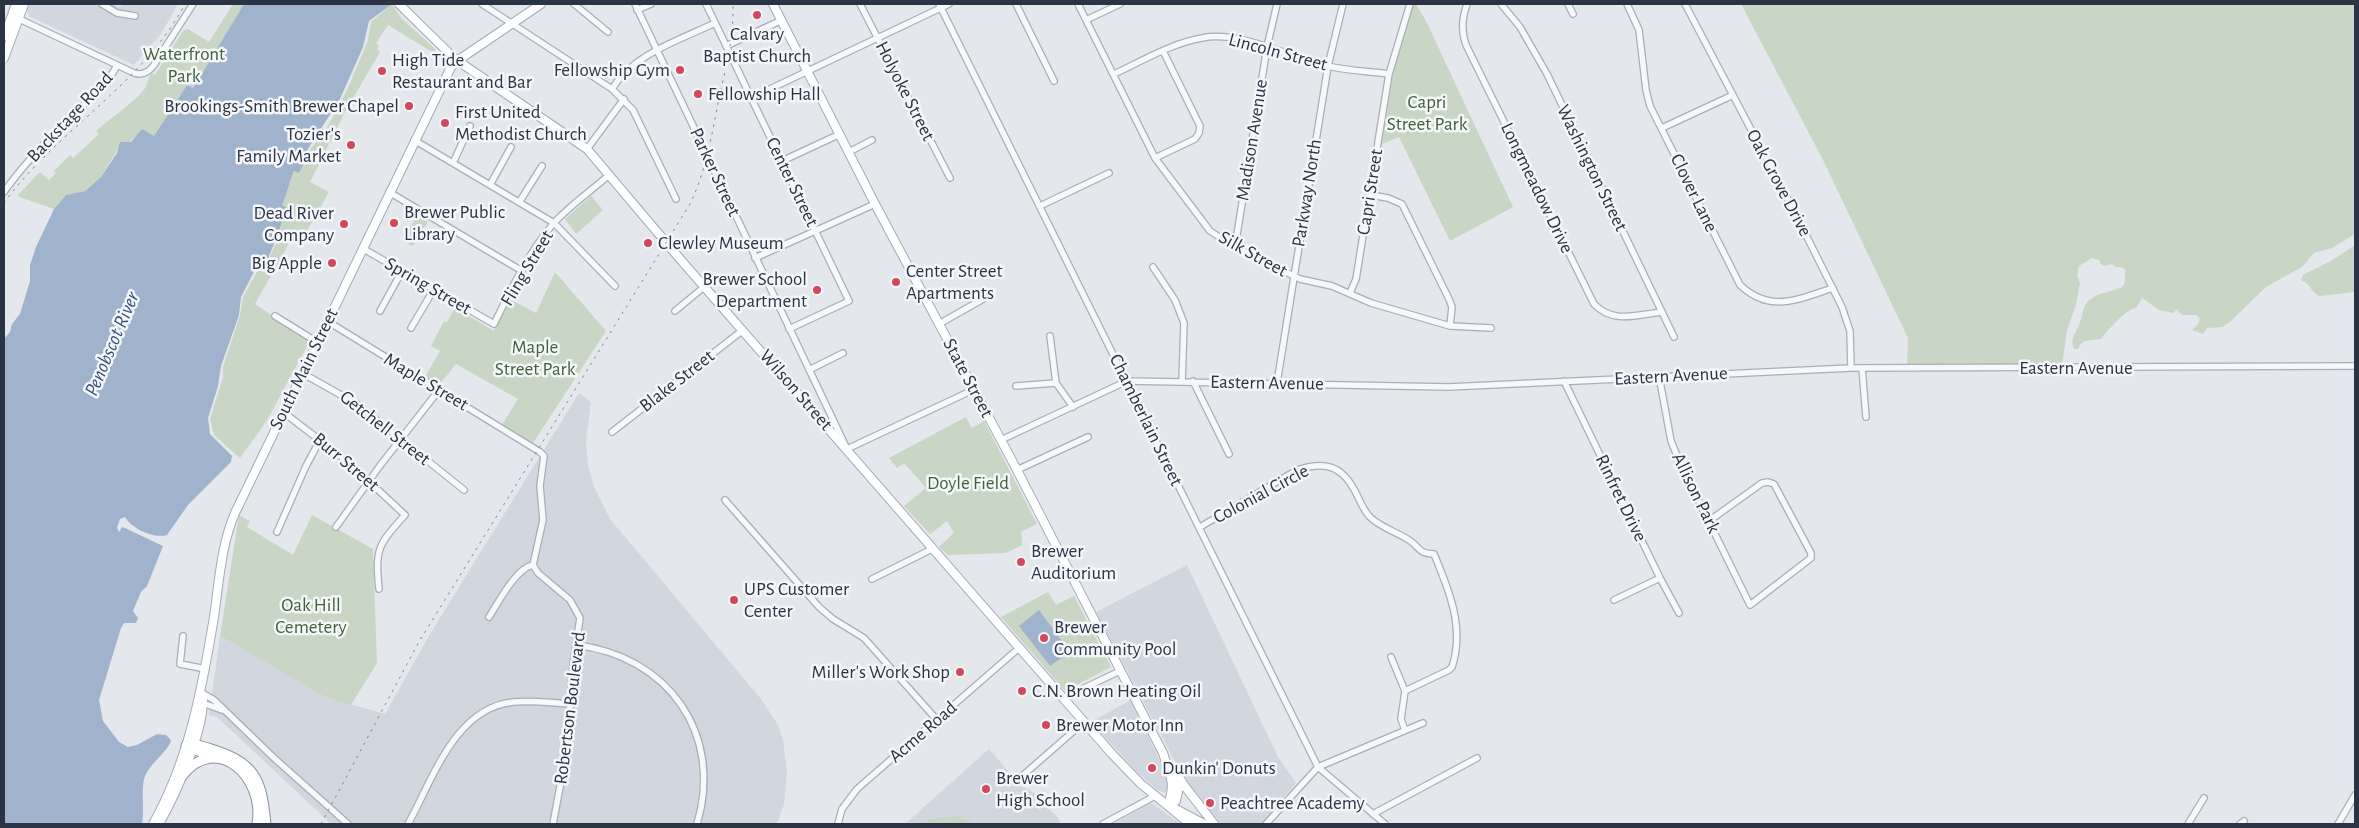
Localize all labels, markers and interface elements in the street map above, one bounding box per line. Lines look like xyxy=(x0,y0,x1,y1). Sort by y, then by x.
marker: Calvary Baptist Church xyxy=(751,9,763,21)
place label: Calvary Baptist Church xyxy=(703,23,811,67)
street label: Lincoln Street xyxy=(1226,28,1330,76)
street label: Holyoke Street xyxy=(870,37,940,145)
park label: Waterfront Park xyxy=(143,43,225,87)
place label: High Tide Restaurant and Bar xyxy=(392,49,532,93)
place label: Fellowship Gym xyxy=(554,59,670,81)
marker: Fellowship Gym xyxy=(674,64,686,76)
marker: High Tide Restaurant and Bar xyxy=(376,65,388,77)
street label: Backstage Road xyxy=(22,67,118,167)
street label: Madison Avenue xyxy=(1231,78,1273,202)
place label: Fellowship Hall xyxy=(708,83,821,105)
marker: Fellowship Hall xyxy=(692,88,704,100)
park label: Capri Street Park xyxy=(1387,91,1467,135)
place label: Brookings-Smith Brewer Chapel xyxy=(164,95,399,117)
marker: Brookings-Smith Brewer Chapel xyxy=(403,100,415,112)
place label: First United Methodist Church xyxy=(455,101,587,145)
street label: Washington Street xyxy=(1552,101,1632,235)
marker: First United Methodist Church xyxy=(439,117,451,129)
street label: Longmeadow Drive xyxy=(1495,119,1579,257)
place label: Tozier's Family Market xyxy=(236,123,341,167)
street label: Parker Street xyxy=(685,124,745,220)
street label: Oak Grove Drive xyxy=(1741,126,1817,240)
street label: Center Street xyxy=(761,134,823,230)
street label: Parkway North xyxy=(1287,137,1327,249)
marker: Tozier's Family Market xyxy=(345,139,357,151)
street label: Capri Street xyxy=(1352,147,1388,237)
street label: Clover Lane xyxy=(1665,150,1723,236)
place label: Brewer Public Library xyxy=(404,201,505,245)
place label: Dead River Company xyxy=(253,202,334,246)
marker: Brewer Public Library xyxy=(388,217,400,229)
marker: Dead River Company xyxy=(338,218,350,230)
street label: Fling Street xyxy=(495,226,559,310)
street label: Silk Street xyxy=(1215,226,1291,282)
place label: Clewley Museum xyxy=(658,232,784,254)
marker: Clewley Museum xyxy=(642,237,654,249)
place label: Big Apple xyxy=(251,252,322,274)
street label: Spring Street xyxy=(381,252,475,320)
marker: Big Apple xyxy=(326,257,338,269)
place label: Center Street Apartments xyxy=(906,260,1003,304)
place label: Brewer School Department xyxy=(702,268,807,312)
marker: Center Street Apartments xyxy=(890,276,902,288)
marker: Brewer School Department xyxy=(811,284,823,296)
water label: Penobscot River xyxy=(79,288,145,400)
street label: South Main Street xyxy=(265,304,343,434)
street label: State Street xyxy=(938,335,998,421)
park label: Maple Street Park xyxy=(495,336,575,380)
street label: Blake Street xyxy=(635,345,719,417)
street label: Wilson Street xyxy=(755,345,837,435)
street label: Maple Street xyxy=(380,348,472,416)
street label: Chamberlain Street xyxy=(1104,350,1188,490)
street label: Eastern Avenue xyxy=(2019,357,2133,379)
street label: Eastern Avenue xyxy=(1614,362,1728,390)
street label: Eastern Avenue xyxy=(1210,371,1324,395)
street label: Getchell Street xyxy=(335,386,435,470)
street label: Burr Street xyxy=(308,428,384,496)
street label: Allison Park xyxy=(1667,449,1725,537)
street label: Rinfret Drive xyxy=(1590,451,1652,545)
street label: Colonial Circle xyxy=(1209,459,1313,529)
park label: Doyle Field xyxy=(927,472,1009,494)
place label: Brewer Auditorium xyxy=(1031,540,1116,584)
marker: Brewer Auditorium xyxy=(1015,556,1027,568)
place label: UPS Customer Center xyxy=(744,578,849,622)
park label: Oak Hill Cemetery xyxy=(275,594,347,638)
marker: UPS Customer Center xyxy=(728,594,740,606)
place label: Brewer Community Pool xyxy=(1054,616,1176,660)
street label: Robertson Boulevard xyxy=(549,630,591,786)
marker: Brewer Community Pool xyxy=(1038,632,1050,644)
place label: Miller's Work Shop xyxy=(812,661,950,683)
marker: Miller's Work Shop xyxy=(954,666,966,678)
place label: C.N. Brown Heating Oil xyxy=(1032,680,1201,702)
marker: C.N. Brown Heating Oil xyxy=(1016,685,1028,697)
street label: Acme Road xyxy=(884,696,962,768)
place label: Brewer Motor Inn xyxy=(1056,714,1184,736)
marker: Brewer Motor Inn xyxy=(1040,719,1052,731)
place label: Dunkin' Donuts xyxy=(1162,757,1276,779)
marker: Dunkin' Donuts xyxy=(1146,762,1158,774)
place label: Brewer High School xyxy=(996,767,1085,811)
marker: Brewer High School xyxy=(980,783,992,795)
place label: Peachtree Academy xyxy=(1220,792,1365,814)
marker: Peachtree Academy xyxy=(1204,797,1216,809)

